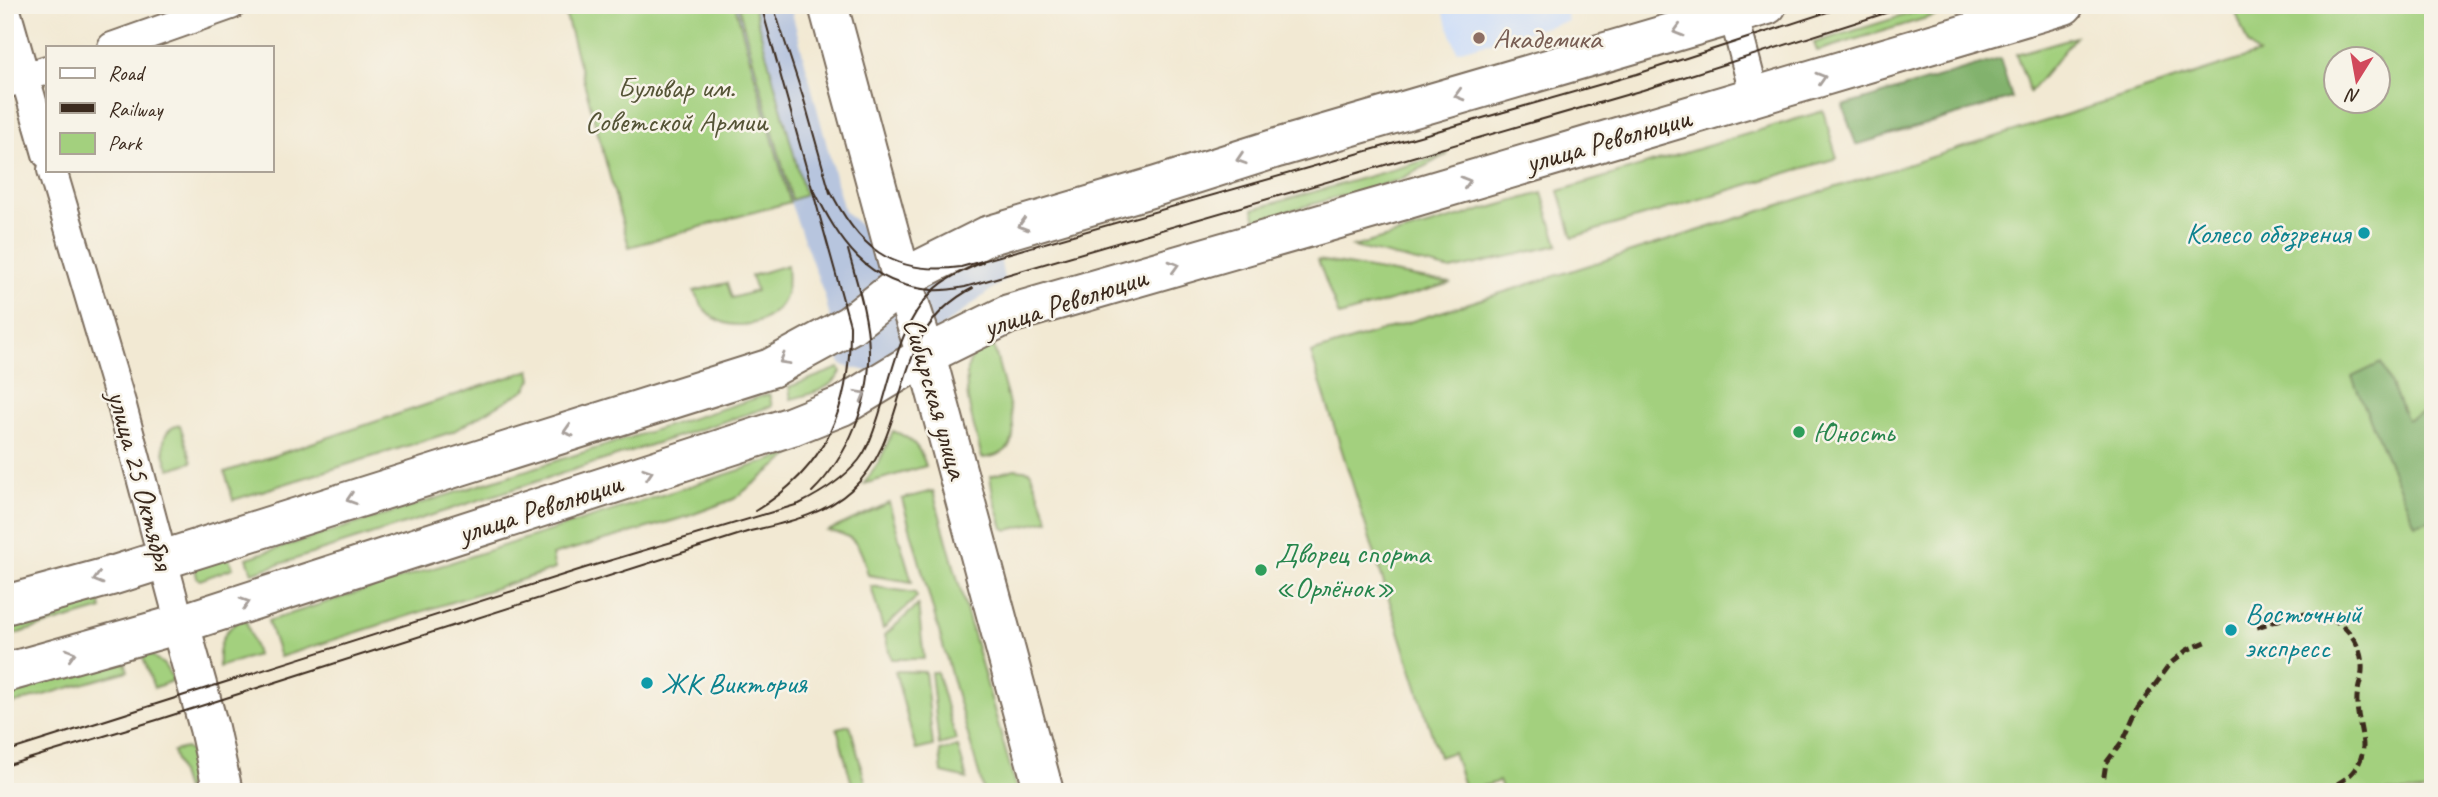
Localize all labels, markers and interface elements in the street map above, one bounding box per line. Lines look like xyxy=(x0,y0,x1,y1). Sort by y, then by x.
place label: Академика xyxy=(1493,19,1604,57)
one-way arrow xyxy=(1672,23,1684,38)
marker: Академика xyxy=(1471,30,1487,46)
legend xyxy=(46,46,273,172)
north arrow xyxy=(2322,46,2392,116)
text: Road xyxy=(108,60,147,86)
park label: Бульвар им. Советской Армии xyxy=(585,68,769,140)
one-way arrow xyxy=(1814,71,1826,86)
text: N xyxy=(2343,82,2362,109)
one-way arrow xyxy=(1454,87,1466,101)
text: Railway xyxy=(108,96,164,122)
street label: улица Революции xyxy=(1519,98,1697,182)
text: Park xyxy=(108,130,143,156)
one-way arrow xyxy=(1236,151,1248,165)
one-way arrow xyxy=(1460,175,1472,190)
place label: Колесо обозрения xyxy=(2186,214,2353,252)
one-way arrow xyxy=(1018,217,1030,232)
marker: Колесо обозрения xyxy=(2356,225,2372,241)
street label: улица Революции xyxy=(976,257,1153,347)
one-way arrow xyxy=(1168,260,1180,275)
street label: Сибирская улица xyxy=(895,313,978,485)
one-way arrow xyxy=(779,352,792,365)
street label: улица 25 Октября xyxy=(98,384,184,576)
one-way arrow xyxy=(853,390,866,403)
place label: Юность xyxy=(1813,413,1897,451)
one-way arrow xyxy=(563,422,575,437)
marker: Юность xyxy=(1791,424,1807,440)
street label: улица Революции xyxy=(451,463,628,553)
one-way arrow xyxy=(641,467,653,481)
one-way arrow xyxy=(345,490,357,505)
place label: Дворец спорта «Орлёнок» xyxy=(1275,534,1432,606)
marker: Дворец спорта «Орлёнок» xyxy=(1253,562,1269,578)
one-way arrow xyxy=(92,571,104,586)
place label: Восточный экспресс xyxy=(2245,594,2363,666)
one-way arrow xyxy=(238,597,250,612)
marker: Восточный экспресс xyxy=(2223,622,2239,638)
one-way arrow xyxy=(65,648,77,663)
place label: ЖК Виктория xyxy=(661,664,808,702)
marker: ЖК Виктория xyxy=(639,675,655,691)

